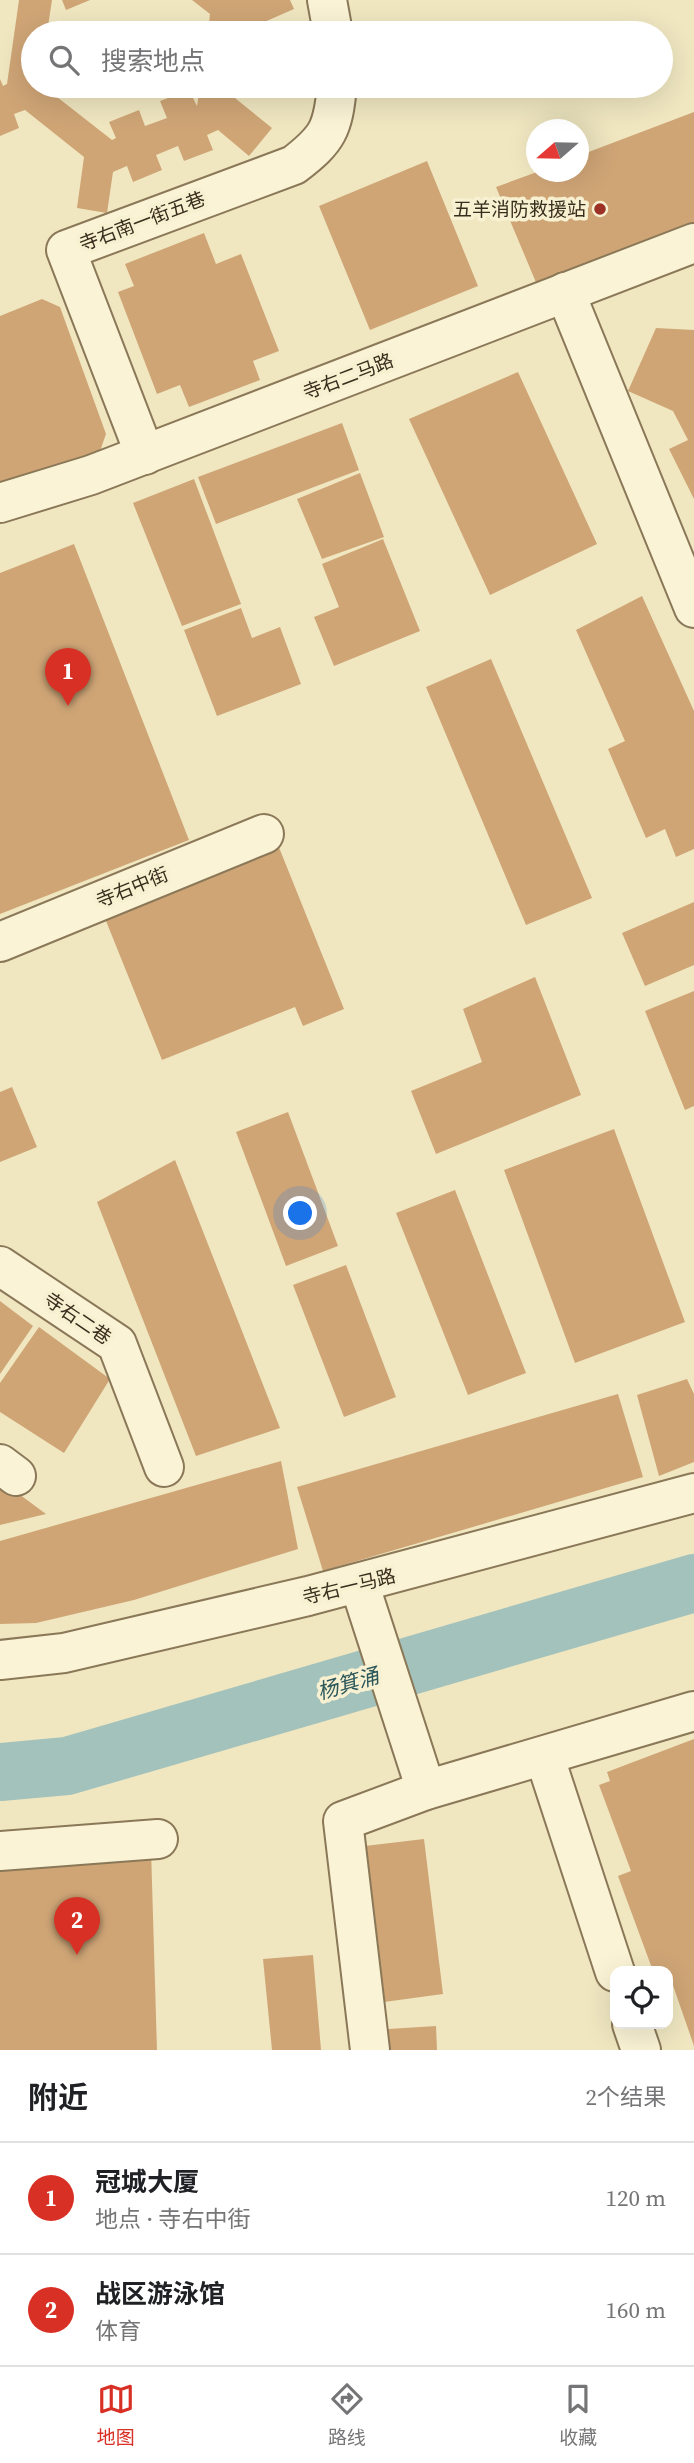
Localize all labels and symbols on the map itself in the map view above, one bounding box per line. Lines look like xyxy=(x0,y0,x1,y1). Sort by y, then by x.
north arrow xyxy=(526,119,589,182)
street label: 寺右南一街五巷 xyxy=(75,185,209,257)
place label: 五羊消防救援站 xyxy=(453,196,586,222)
marker: 五羊消防救援站 xyxy=(592,201,608,217)
street label: 寺右二马路 xyxy=(299,347,397,405)
pin: 1 xyxy=(45,648,91,706)
street label: 寺右中街 xyxy=(92,861,172,913)
your location xyxy=(283,1196,317,1230)
street label: 寺右二巷 xyxy=(39,1286,117,1350)
street label: 寺右一马路 xyxy=(300,1562,398,1610)
water label: 杨箕涌 xyxy=(314,1660,384,1706)
pin: 2 xyxy=(54,1897,100,1955)

